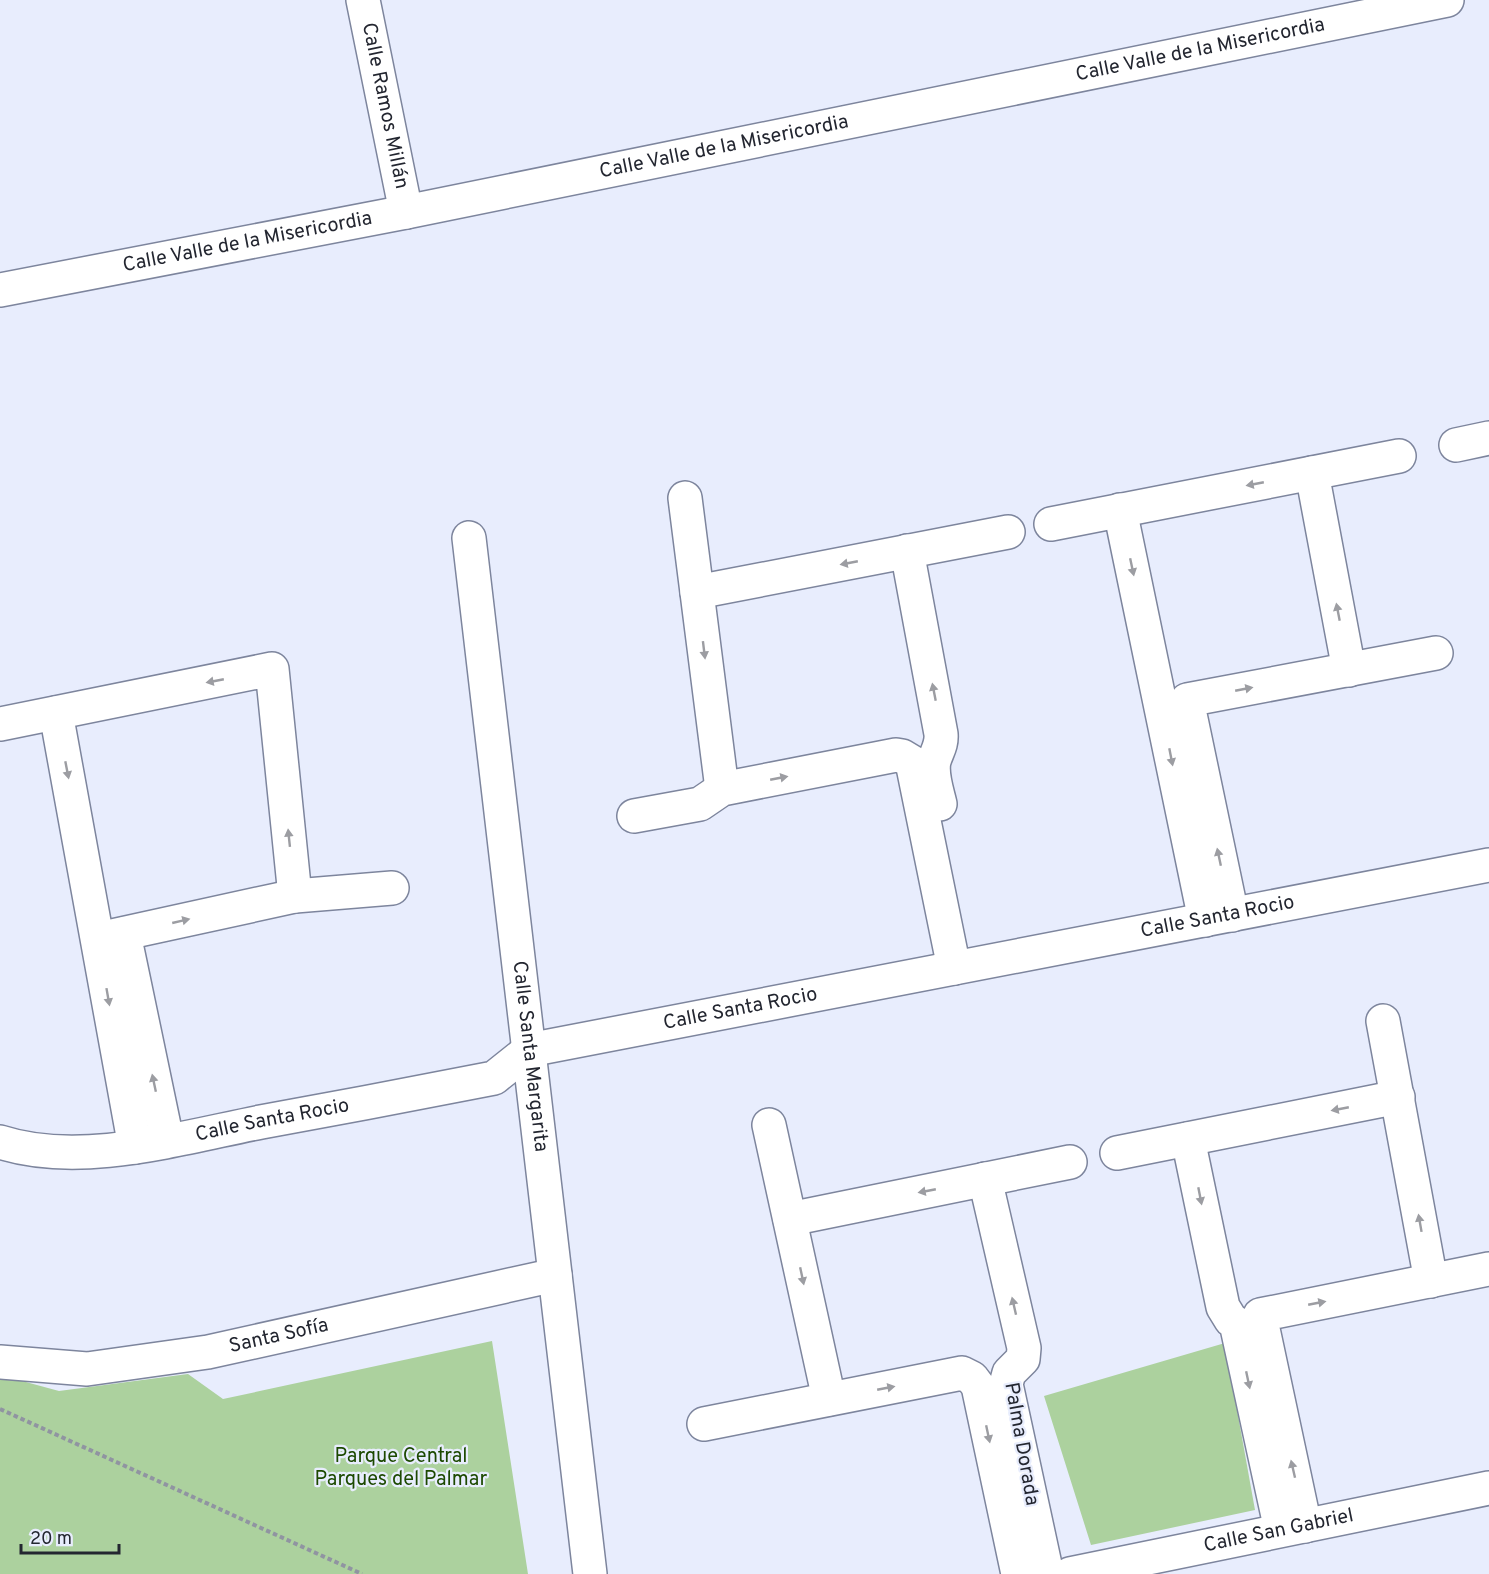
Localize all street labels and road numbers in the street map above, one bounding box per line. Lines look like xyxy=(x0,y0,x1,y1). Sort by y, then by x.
street label: Calle Valle de la Misericordia xyxy=(1073,12,1327,88)
street label: Calle Ramos Millán xyxy=(355,20,414,191)
street label: Calle Valle de la Misericordia xyxy=(597,109,851,185)
street label: Calle Valle de la Misericordia xyxy=(121,206,374,279)
street label: Calle Santa Rocio xyxy=(1138,890,1297,945)
street label: Calle Santa Margarita xyxy=(505,960,554,1153)
street label: Calle Santa Rocio xyxy=(661,982,820,1037)
street label: Calle Santa Rocio xyxy=(193,1093,351,1149)
street label: Santa Sofía xyxy=(227,1313,331,1360)
street label: Palma Dorada xyxy=(997,1380,1045,1508)
street label: Calle San Gabriel xyxy=(1201,1503,1356,1559)

